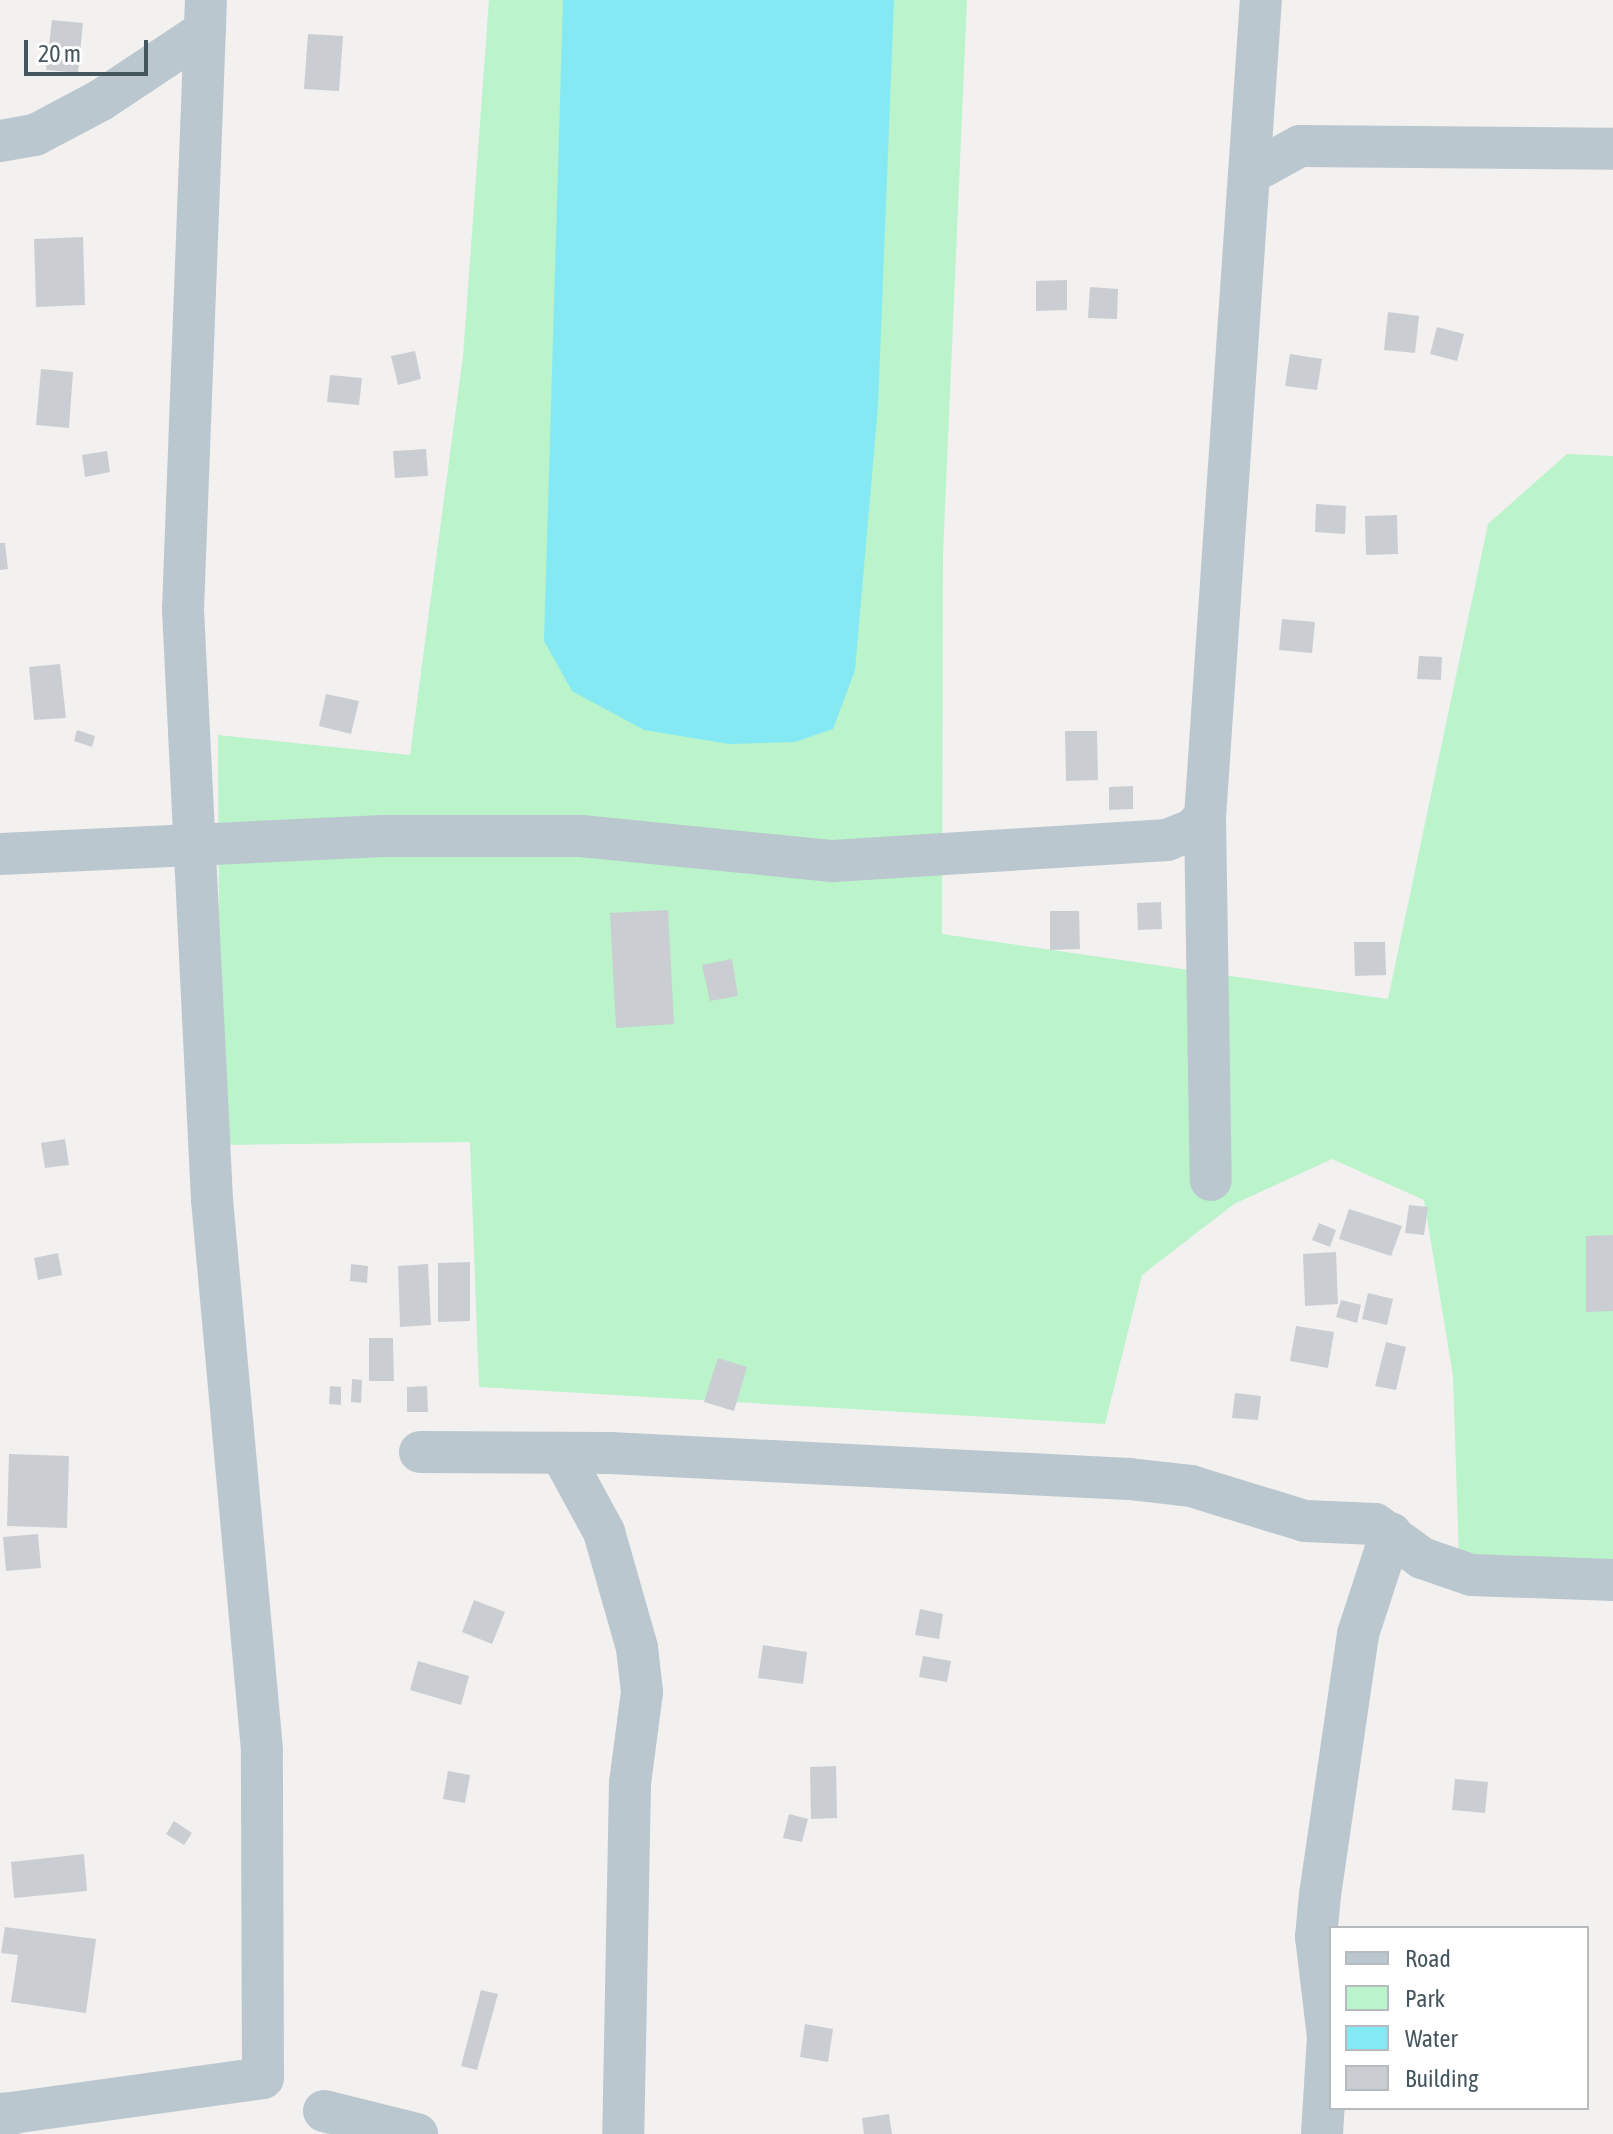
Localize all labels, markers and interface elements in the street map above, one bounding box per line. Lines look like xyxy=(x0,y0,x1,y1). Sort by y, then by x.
scale bar xyxy=(28,24,152,74)
text: 20 m xyxy=(38,40,81,67)
legend xyxy=(1329,1926,1589,2110)
text: Road xyxy=(1405,1945,1451,1972)
text: Park xyxy=(1405,1985,1445,2012)
text: Water xyxy=(1405,2025,1458,2052)
text: Building xyxy=(1405,2065,1478,2092)

